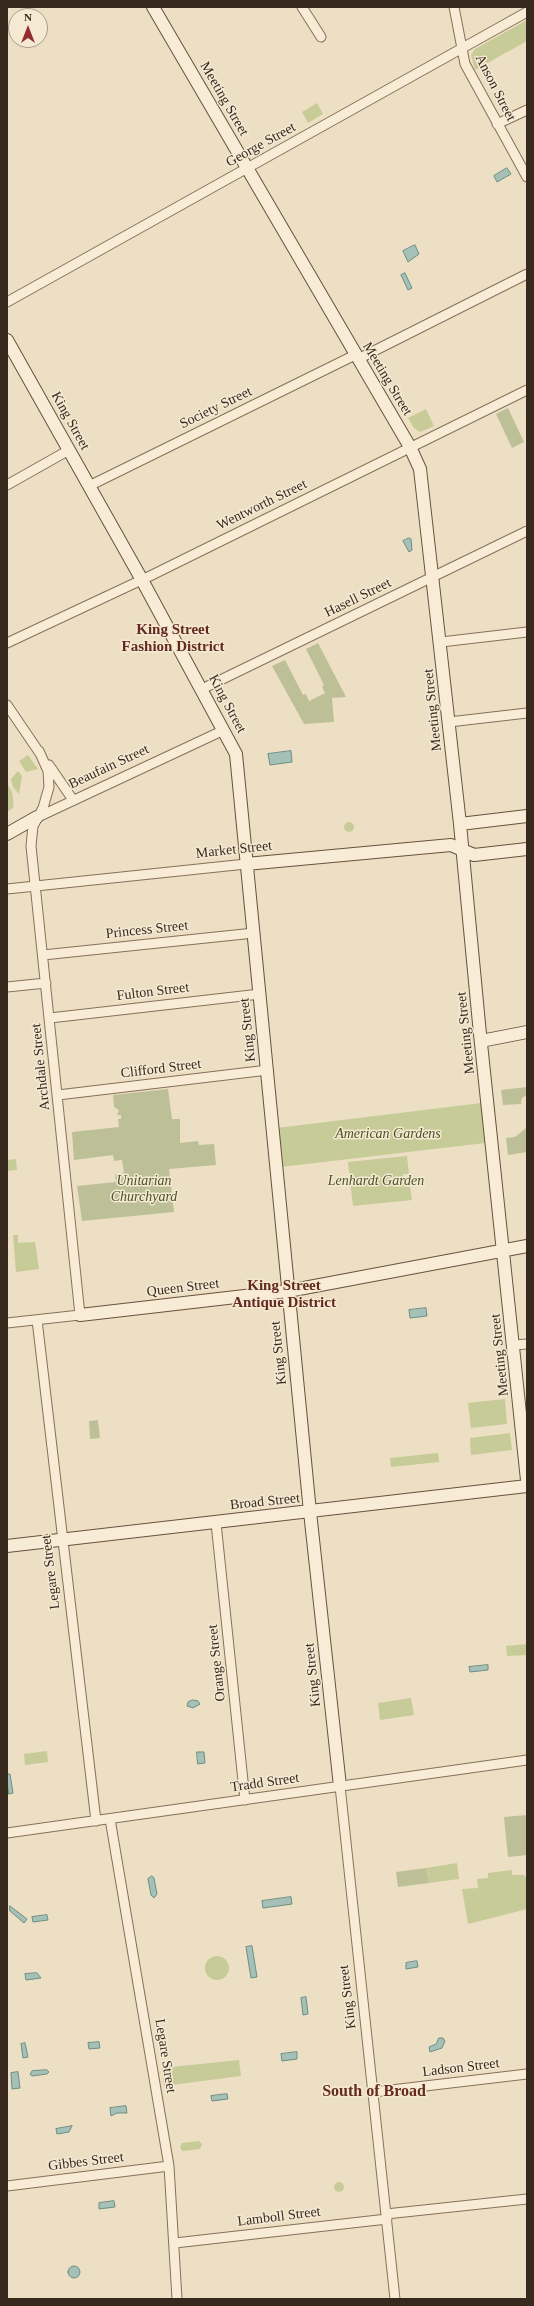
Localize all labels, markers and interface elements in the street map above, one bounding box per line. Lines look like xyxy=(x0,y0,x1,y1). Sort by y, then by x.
north arrow xyxy=(8,8,48,48)
text: N xyxy=(24,11,32,23)
street label: Anson Street xyxy=(471,52,519,124)
street label: Meeting Street xyxy=(196,59,252,139)
street label: George Street xyxy=(223,119,299,171)
street label: Meeting Street xyxy=(358,339,416,419)
street label: Society Street xyxy=(177,383,255,433)
street label: King Street xyxy=(47,389,93,453)
street label: Wentworth Street xyxy=(214,476,310,534)
street label: Hasell Street xyxy=(322,575,394,621)
district label: King Street Fashion District xyxy=(122,621,224,656)
street label: Meeting Street xyxy=(420,668,446,752)
street label: King Street xyxy=(205,672,249,736)
street label: Beaufain Street xyxy=(66,741,152,793)
street label: Market Street xyxy=(195,838,273,862)
street label: Princess Street xyxy=(105,917,189,943)
street label: Fulton Street xyxy=(116,979,190,1005)
street label: Meeting Street xyxy=(453,991,479,1075)
street label: King Street xyxy=(236,997,260,1063)
street label: Archdale Street xyxy=(28,1023,54,1111)
street label: Clifford Street xyxy=(120,1056,202,1082)
park label: American Gardens xyxy=(335,1126,441,1142)
park label: Unitarian Churchyard xyxy=(111,1173,177,1206)
park label: Lenhardt Garden xyxy=(328,1173,424,1189)
street label: Queen Street xyxy=(146,1275,220,1301)
district label: King Street Antique District xyxy=(232,1277,336,1312)
street label: Meeting Street xyxy=(487,1313,513,1397)
street label: King Street xyxy=(267,1320,291,1386)
street label: Broad Street xyxy=(229,1490,301,1514)
street label: Legare Street xyxy=(38,1534,64,1610)
street label: Orange Street xyxy=(205,1624,229,1702)
street label: King Street xyxy=(301,1642,325,1708)
street label: Tradd Street xyxy=(230,1770,300,1796)
street label: King Street xyxy=(336,1964,360,2030)
street label: Legare Street xyxy=(151,2018,179,2094)
street label: Ladson Street xyxy=(422,2055,500,2081)
district label: South of Broad xyxy=(322,2082,426,2102)
street label: Gibbes Street xyxy=(47,2149,125,2175)
street label: Lamboll Street xyxy=(236,2204,322,2230)

